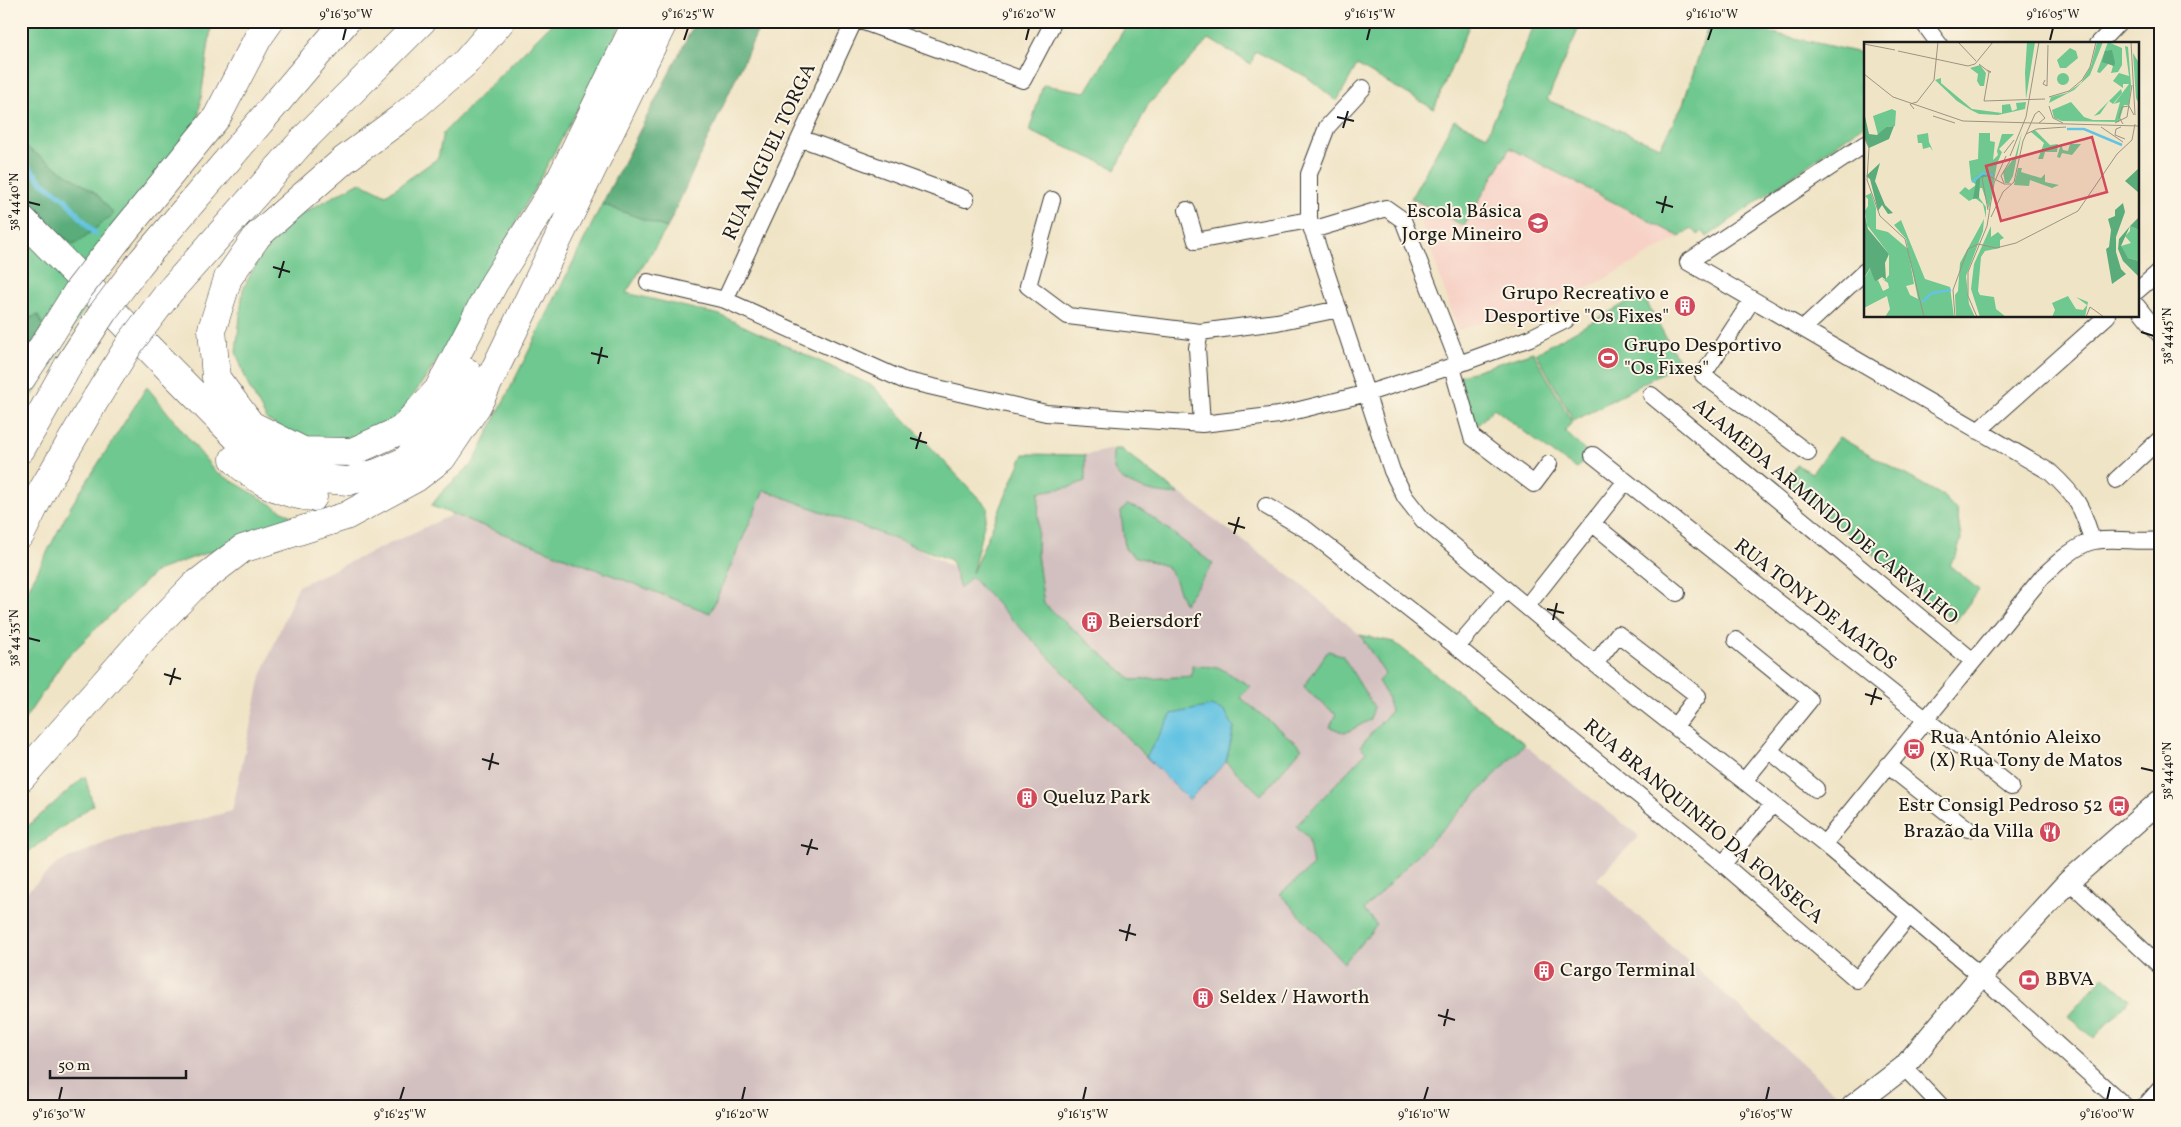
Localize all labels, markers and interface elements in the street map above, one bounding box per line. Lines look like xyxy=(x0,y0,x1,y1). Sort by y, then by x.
text: 9°16'30"W xyxy=(319,7,373,23)
text: 9°16'25"W xyxy=(662,7,714,23)
text: 9°16'20"W xyxy=(1002,7,1056,23)
text: 9°16'15"W xyxy=(1345,7,1395,23)
text: 9°16'10"W xyxy=(1686,7,1738,23)
text: 9°16'05"W xyxy=(2027,7,2079,23)
inset map xyxy=(1864,42,2138,318)
street label: RUA MIGUEL TORGA xyxy=(717,59,823,245)
text: 38°44'40"N xyxy=(7,173,23,231)
place label: Escola Básica Jorge Mineiro xyxy=(1402,198,1522,249)
school or university icon: Escola Básica Jorge Mineiro xyxy=(1526,211,1550,235)
place label: Grupo Recreativo e Desportive "Os Fixes" xyxy=(1484,280,1669,331)
building icon: Grupo Recreativo e Desportive "Os Fixes" xyxy=(1673,294,1697,318)
text: 38°44'45"N xyxy=(2160,308,2176,364)
place label: Grupo Desportivo "Os Fixes" xyxy=(1624,332,1782,383)
sports icon: Grupo Desportivo "Os Fixes" xyxy=(1596,346,1620,370)
street label: ALAMEDA ARMINDO DE CARVALHO xyxy=(1686,392,1964,632)
street label: RUA TONY DE MATOS xyxy=(1728,532,1902,678)
place label: Beiersdorf xyxy=(1108,608,1202,636)
text: 38°44'35"N xyxy=(7,609,23,667)
building icon: Beiersdorf xyxy=(1080,610,1104,634)
street label: RUA BRANQUINHO DA FONSECA xyxy=(1577,713,1829,931)
place label: Rua António Aleixo (X) Rua Tony de Matos xyxy=(1930,724,2123,775)
bus stop icon: Rua António Aleixo (X) Rua Tony de Matos xyxy=(1902,737,1926,761)
text: 38°44'40"N xyxy=(2160,742,2176,800)
place label: Queluz Park xyxy=(1043,784,1151,812)
building icon: Queluz Park xyxy=(1015,786,1039,810)
place label: Estr Consigl Pedroso 52 xyxy=(1898,792,2103,820)
bus stop icon: Estr Consigl Pedroso 52 xyxy=(2107,794,2131,818)
place label: Brazão da Villa xyxy=(1903,818,2034,846)
restaurant icon: Brazão da Villa xyxy=(2038,820,2062,844)
place label: Cargo Terminal xyxy=(1560,957,1695,985)
building icon: Cargo Terminal xyxy=(1532,959,1556,983)
place label: BBVA xyxy=(2045,966,2094,994)
bank icon: BBVA xyxy=(2017,968,2041,992)
place label: Seldex / Haworth xyxy=(1219,984,1370,1012)
building icon: Seldex / Haworth xyxy=(1191,986,1215,1010)
scale bar xyxy=(50,1047,186,1079)
text: 50 m xyxy=(58,1056,90,1077)
text: 9°16'30"W xyxy=(32,1107,86,1123)
text: 9°16'25"W xyxy=(374,1107,426,1123)
text: 9°16'20"W xyxy=(715,1107,769,1123)
text: 9°16'15"W xyxy=(1058,1107,1108,1123)
text: 9°16'10"W xyxy=(1398,1107,1450,1123)
text: 9°16'05"W xyxy=(1740,1107,1792,1123)
text: 9°16'00"W xyxy=(2080,1107,2134,1123)

